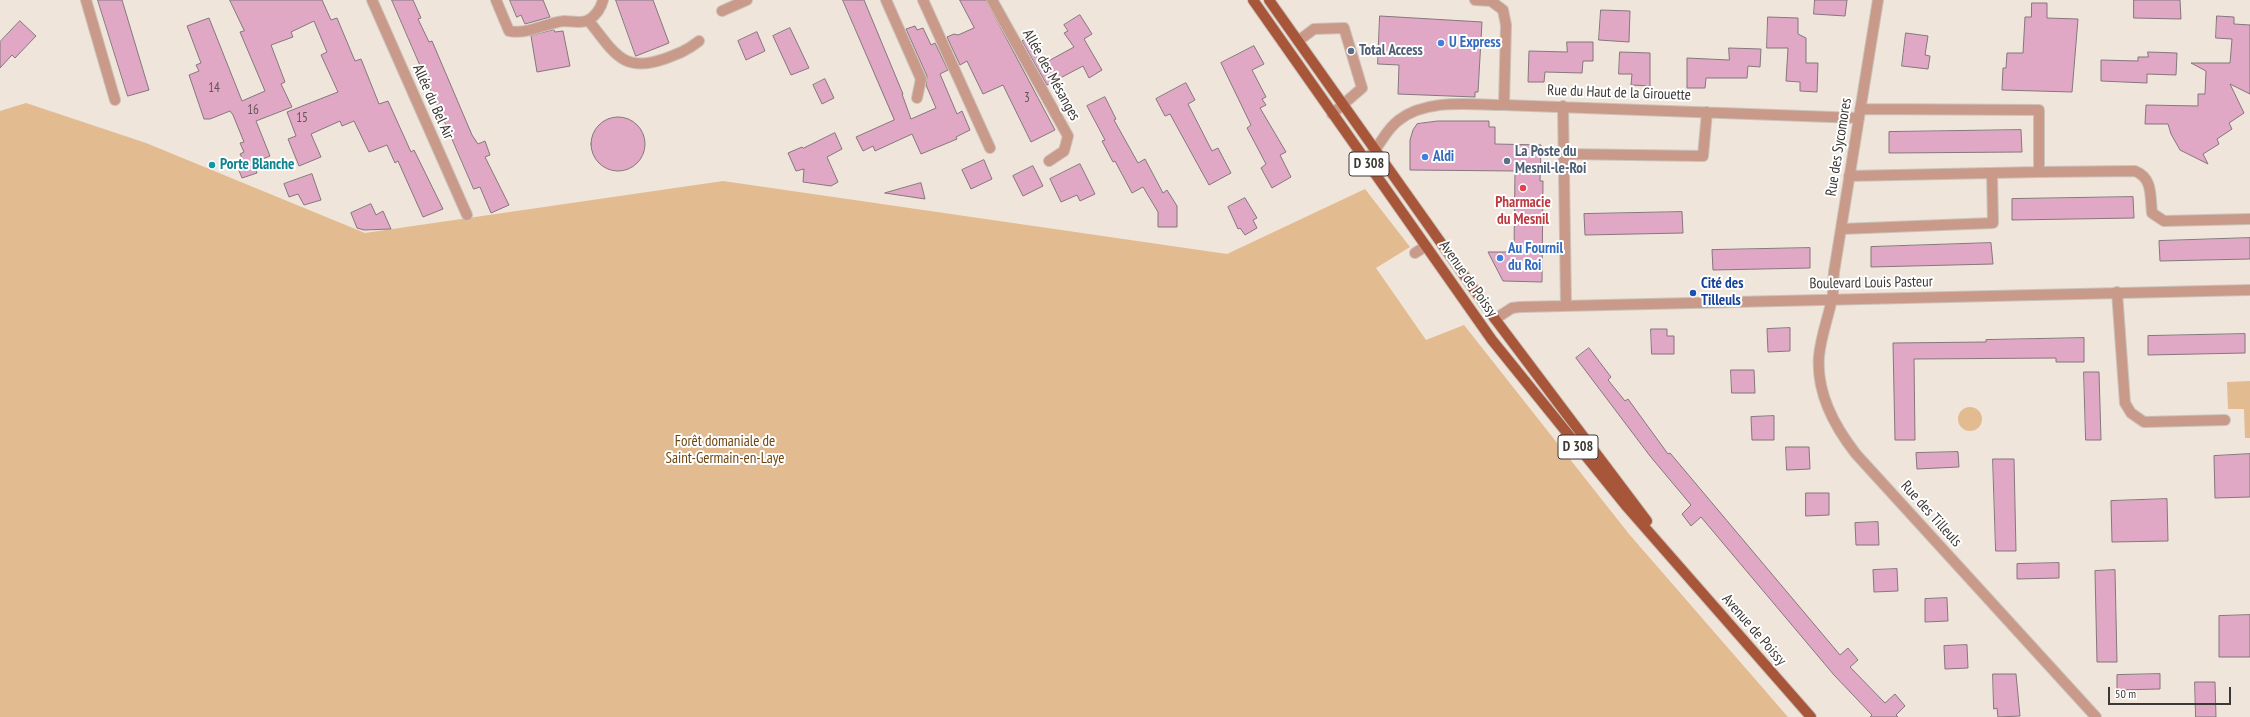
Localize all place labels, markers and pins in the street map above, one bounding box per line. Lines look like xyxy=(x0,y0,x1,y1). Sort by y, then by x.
place label: U Express xyxy=(1449,34,1501,52)
marker: U Express xyxy=(1436,38,1446,48)
place label: Total Access xyxy=(1359,42,1423,60)
marker: Total Access xyxy=(1346,46,1356,56)
place label: La Poste du Mesnil-le-Roi xyxy=(1515,143,1586,178)
place label: Aldi xyxy=(1433,148,1454,166)
marker: Aldi xyxy=(1420,152,1430,162)
place label: Porte Blanche xyxy=(220,156,294,174)
marker: La Poste du Mesnil-le-Roi xyxy=(1502,156,1512,166)
marker: Porte Blanche xyxy=(207,160,217,170)
marker: Pharmacie du Mesnil xyxy=(1518,183,1528,193)
place label: Pharmacie du Mesnil xyxy=(1495,194,1551,229)
place label: Au Fournil du Roi xyxy=(1508,240,1563,275)
marker: Au Fournil du Roi xyxy=(1495,253,1505,263)
place label: Cité des Tilleuls xyxy=(1701,275,1743,310)
marker: Cité des Tilleuls xyxy=(1688,288,1698,298)

